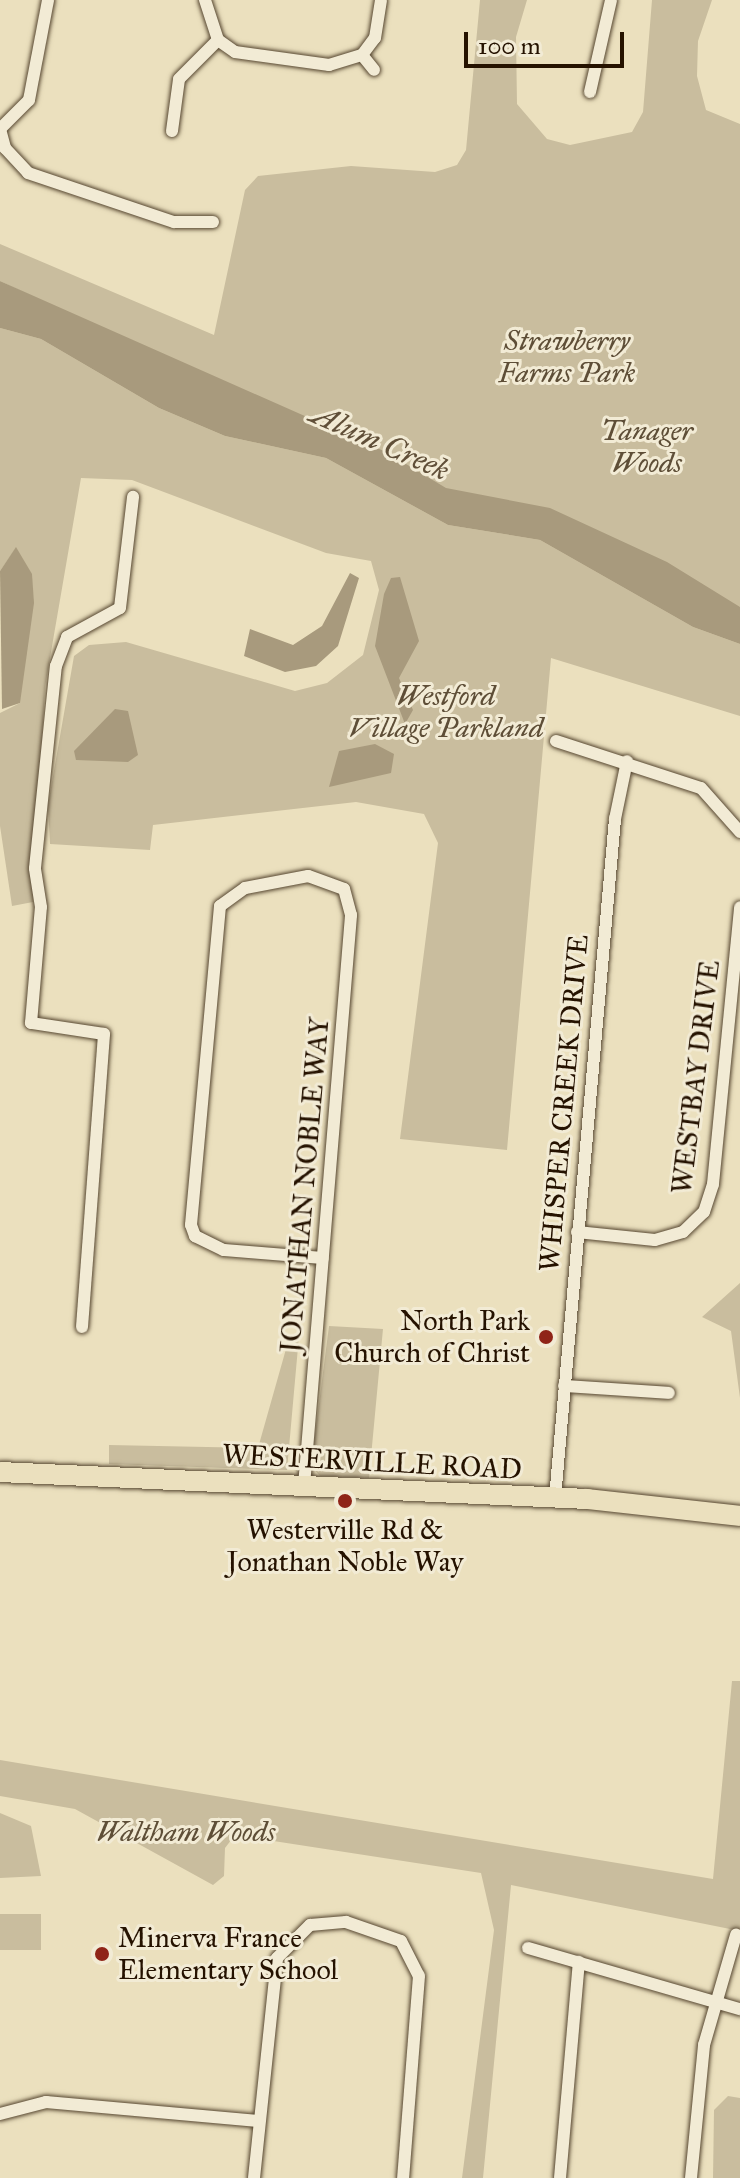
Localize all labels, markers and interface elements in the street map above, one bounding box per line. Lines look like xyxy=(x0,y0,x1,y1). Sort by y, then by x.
scale bar xyxy=(468,16,628,66)
text: 100 m xyxy=(478,31,541,61)
park label: Strawberry Farms Park xyxy=(498,324,636,390)
water label: Alum Creek xyxy=(305,396,455,488)
park label: Tanager Woods xyxy=(601,414,693,480)
park label: Westford Village Parkland xyxy=(348,679,544,745)
street label: WHISPER CREEK DRIVE xyxy=(533,933,595,1273)
street label: WESTBAY DRIVE xyxy=(665,958,727,1196)
street label: JONATHAN NOBLE WAY xyxy=(274,1016,336,1354)
place label: North Park Church of Christ xyxy=(334,1304,530,1370)
marker: North Park Church of Christ xyxy=(537,1328,555,1346)
street label: WESTERVILLE ROAD xyxy=(221,1437,523,1487)
marker: Westerville Rd & Jonathan Noble Way xyxy=(336,1492,354,1510)
place label: Westerville Rd & Jonathan Noble Way xyxy=(227,1513,463,1579)
park label: Waltham Woods xyxy=(97,1815,275,1849)
place label: Minerva France Elementary School xyxy=(118,1921,338,1987)
marker: Minerva France Elementary School xyxy=(93,1945,111,1963)

